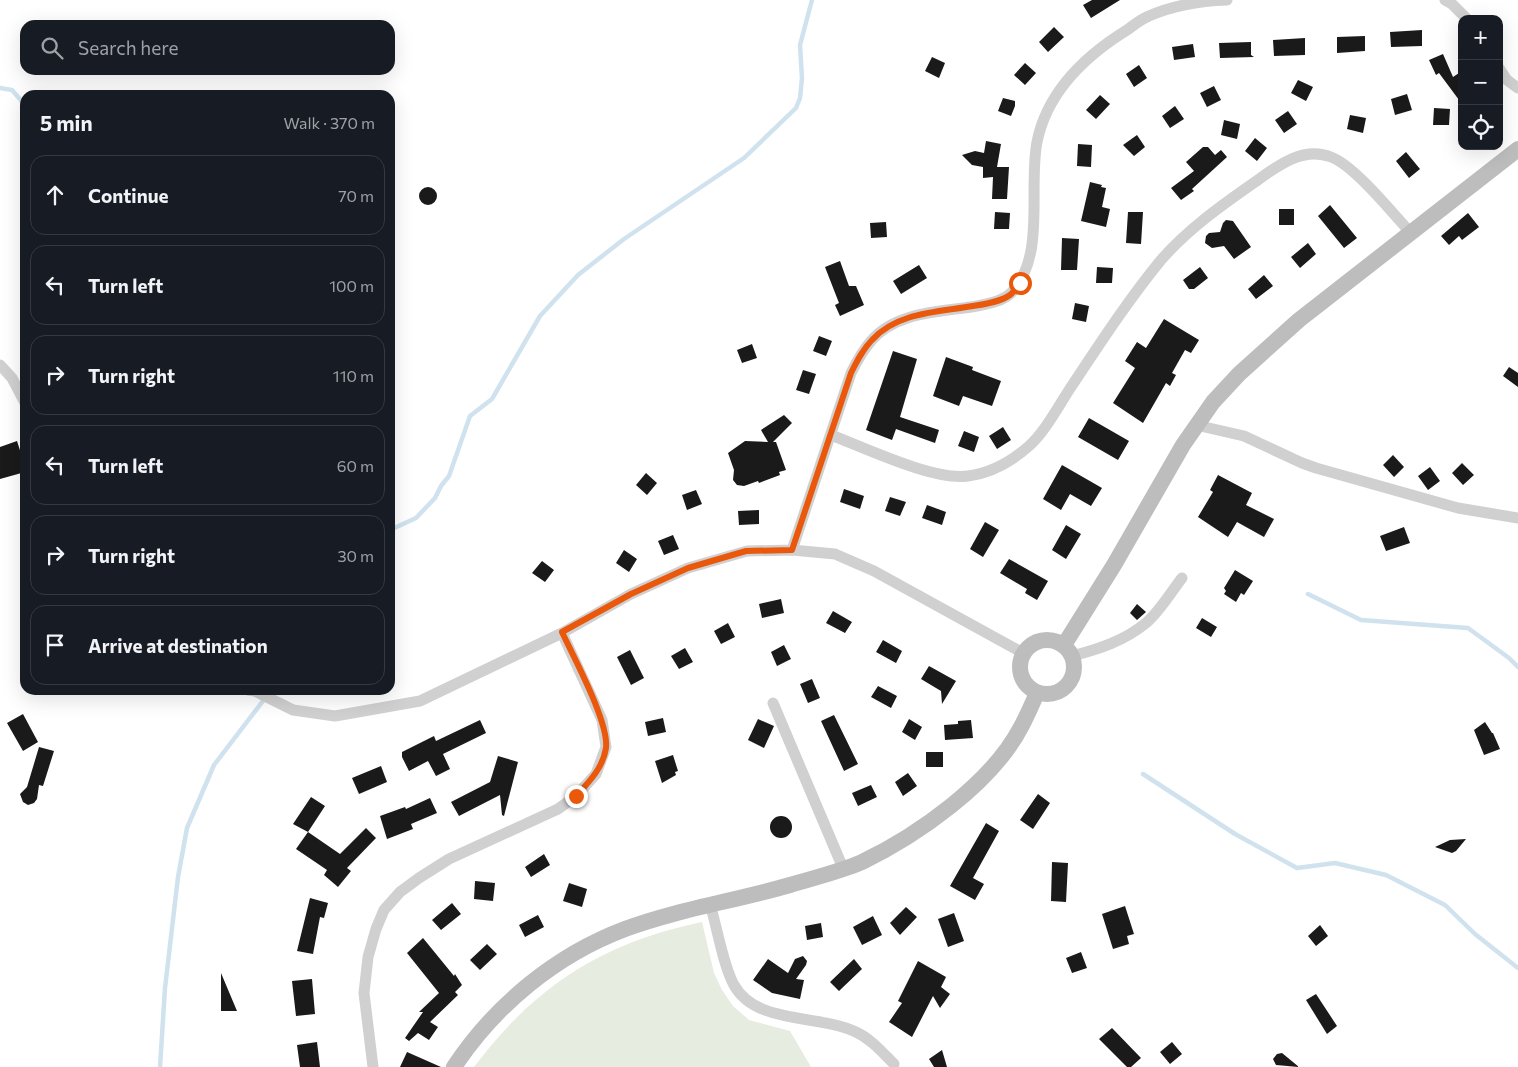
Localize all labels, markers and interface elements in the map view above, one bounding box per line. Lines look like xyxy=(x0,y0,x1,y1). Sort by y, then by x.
map controls xyxy=(1458,15,1503,150)
button: + xyxy=(1458,15,1503,60)
search box xyxy=(20,20,395,75)
icon: search xyxy=(38,34,66,62)
text: Search here xyxy=(78,36,178,59)
button: − xyxy=(1458,60,1503,105)
button: locate xyxy=(1458,105,1503,150)
text: 5 min xyxy=(40,110,93,135)
text: Walk · 370 m xyxy=(284,113,375,132)
icon: ahead xyxy=(41,181,69,209)
text: Continue xyxy=(88,184,168,207)
text: 70 m xyxy=(338,186,374,205)
icon: left xyxy=(41,271,69,299)
route start xyxy=(1009,272,1032,295)
text: Turn left xyxy=(88,274,163,297)
text: 100 m xyxy=(329,276,374,295)
icon: right xyxy=(41,361,69,389)
text: Turn right xyxy=(88,364,175,387)
text: 110 m xyxy=(333,366,374,385)
icon: left xyxy=(41,451,69,479)
text: Turn left xyxy=(88,454,163,477)
text: 60 m xyxy=(337,456,374,475)
icon: right xyxy=(41,541,69,569)
text: Turn right xyxy=(88,544,175,567)
text: 30 m xyxy=(337,546,374,565)
icon: arrive xyxy=(41,631,69,659)
text: Arrive at destination xyxy=(88,634,268,657)
route end xyxy=(565,785,588,808)

